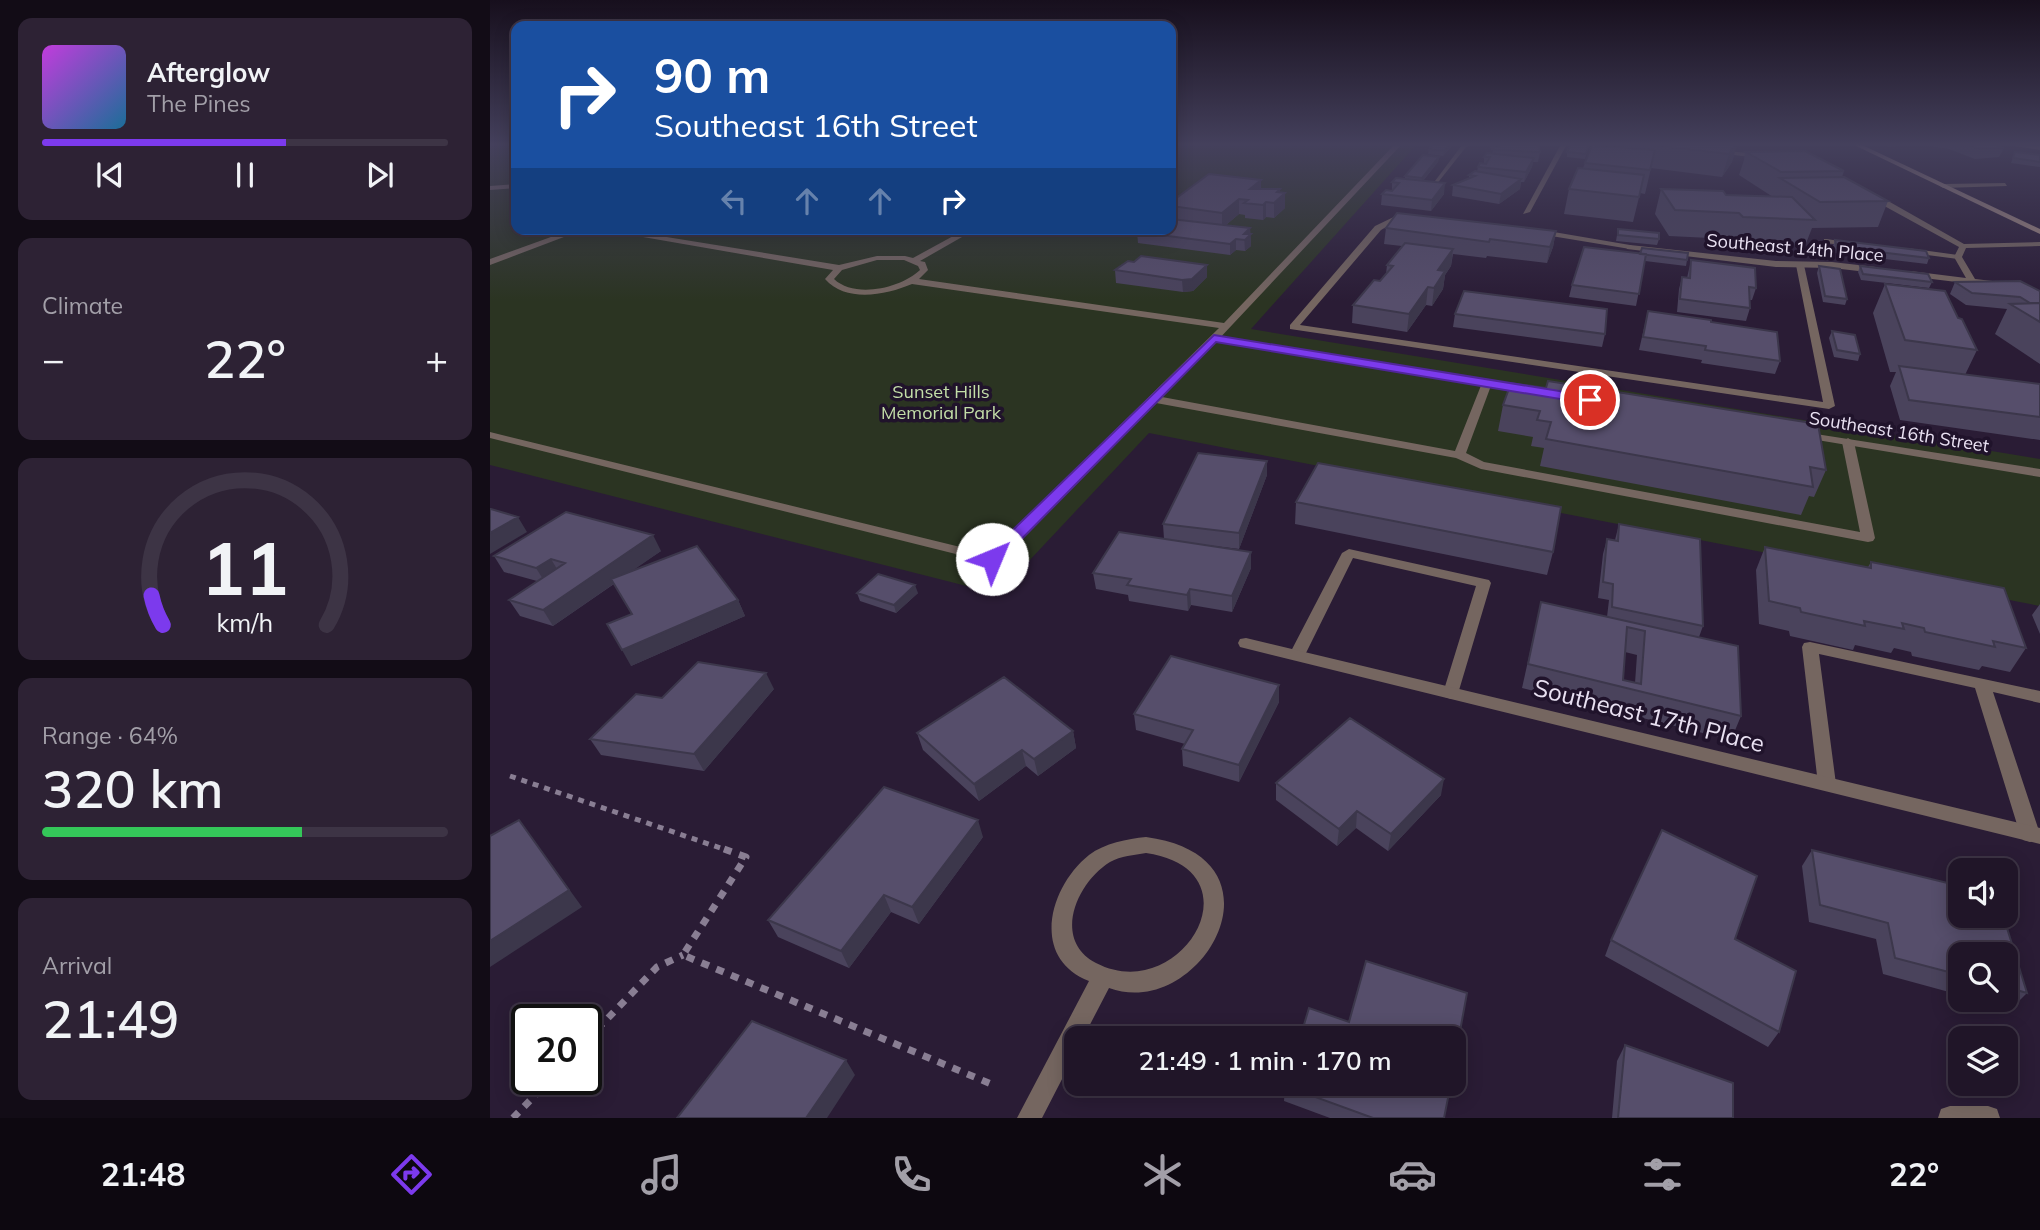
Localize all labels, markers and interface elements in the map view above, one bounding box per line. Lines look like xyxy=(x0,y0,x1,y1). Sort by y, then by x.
text: 90 m xyxy=(654,44,770,105)
icon: right xyxy=(539,49,630,140)
text: Afterglow xyxy=(147,56,270,89)
text: The Pines xyxy=(147,89,251,118)
text: Southeast 16th Street xyxy=(654,105,978,145)
icon: previous xyxy=(91,156,129,194)
icon: pause xyxy=(226,156,264,194)
icon: next xyxy=(361,156,399,194)
icon: left xyxy=(715,182,753,220)
icon: ahead xyxy=(788,182,826,220)
icon: ahead xyxy=(861,182,899,220)
icon: right xyxy=(934,182,972,220)
street label: Southeast 14th Place xyxy=(1706,228,1885,267)
text: Climate xyxy=(42,291,123,320)
text: 22° xyxy=(204,326,286,391)
text: − xyxy=(42,335,65,383)
text: + xyxy=(425,335,448,383)
pin xyxy=(1560,370,1620,430)
park label: Sunset Hills Memorial Park xyxy=(881,380,1002,424)
icon: arrive xyxy=(1571,381,1609,419)
street label: Southeast 16th Street xyxy=(1807,406,1991,457)
text: 11 xyxy=(201,522,289,613)
position arrow xyxy=(955,522,1029,596)
text: km/h xyxy=(217,607,273,638)
street label: Southeast 17th Place xyxy=(1531,672,1768,758)
text: Range · 64% xyxy=(42,721,178,750)
text: 320 km xyxy=(42,756,223,821)
map controls xyxy=(1948,858,2018,1096)
button: sound xyxy=(1948,858,2018,928)
button: search xyxy=(1948,942,2018,1012)
text: Arrival xyxy=(42,951,112,980)
text: 21:49 xyxy=(42,986,179,1051)
speed limit sign: 20 xyxy=(511,1004,602,1095)
button: layers xyxy=(1948,1026,2018,1096)
text: 21:49 · 1 min · 170 m xyxy=(1138,1044,1392,1077)
icon: directions xyxy=(387,1150,436,1199)
icon: music xyxy=(637,1150,686,1199)
icon: phone xyxy=(887,1150,936,1199)
icon: climate xyxy=(1138,1150,1187,1199)
icon: car xyxy=(1388,1150,1437,1199)
icon: filters xyxy=(1638,1150,1687,1199)
text: 21:48 xyxy=(101,1154,185,1194)
text: 22° xyxy=(1889,1154,1939,1194)

